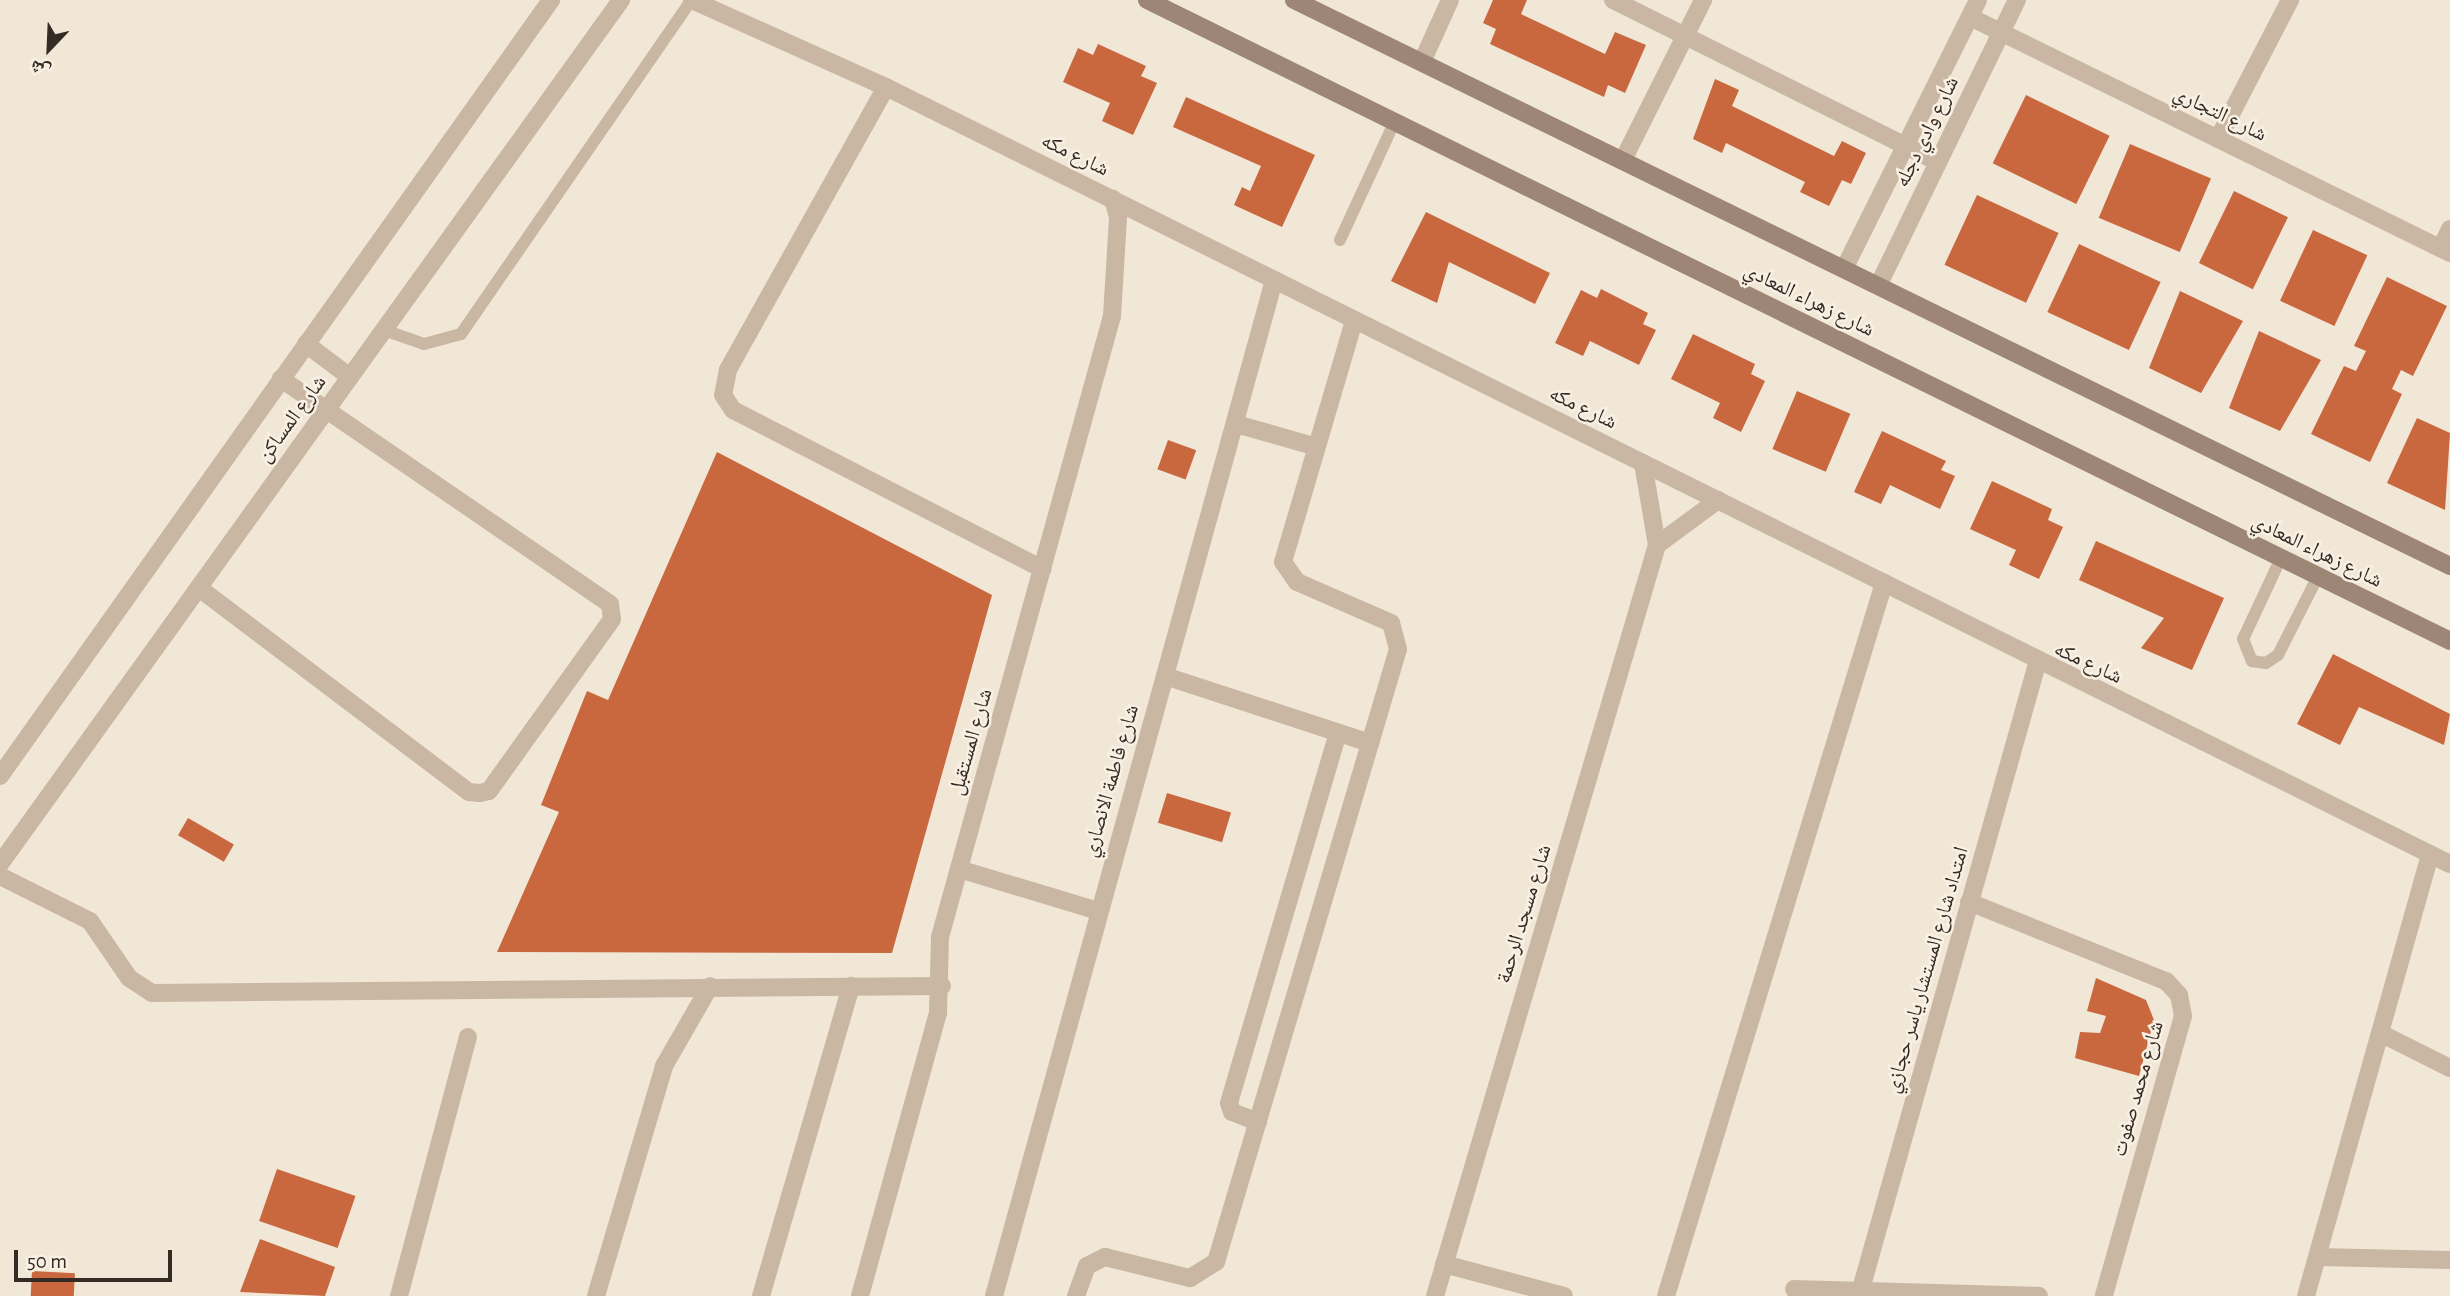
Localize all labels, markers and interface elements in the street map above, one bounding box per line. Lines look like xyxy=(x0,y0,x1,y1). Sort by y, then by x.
north arrow xyxy=(14,14,84,84)
text: ش xyxy=(28,56,54,81)
street label: شارع وادي دجله xyxy=(1889,73,1965,191)
street label: شارع التجاري xyxy=(2169,81,2271,147)
street label: شارع مكه xyxy=(1037,128,1113,182)
street label: شارع زهراء المعادي xyxy=(1740,258,1878,342)
street label: شارع المساكن xyxy=(252,370,332,468)
street label: شارع مكه xyxy=(1545,381,1621,435)
street label: شارع زهراء المعادي xyxy=(2248,509,2386,593)
street label: شارع مكه xyxy=(2050,636,2126,690)
street label: شارع المستقبل xyxy=(944,686,998,798)
street label: شارع فاطمة الانصاري xyxy=(1077,702,1145,860)
street label: شارع مسجد الرحمة xyxy=(1491,842,1557,986)
street label: امتداد شارع المستشار ياسر حجازي xyxy=(1880,844,1974,1096)
street label: شارع محمد صفوت xyxy=(2107,1018,2169,1160)
scale bar xyxy=(18,1236,175,1280)
text: 50 m xyxy=(27,1251,67,1272)

